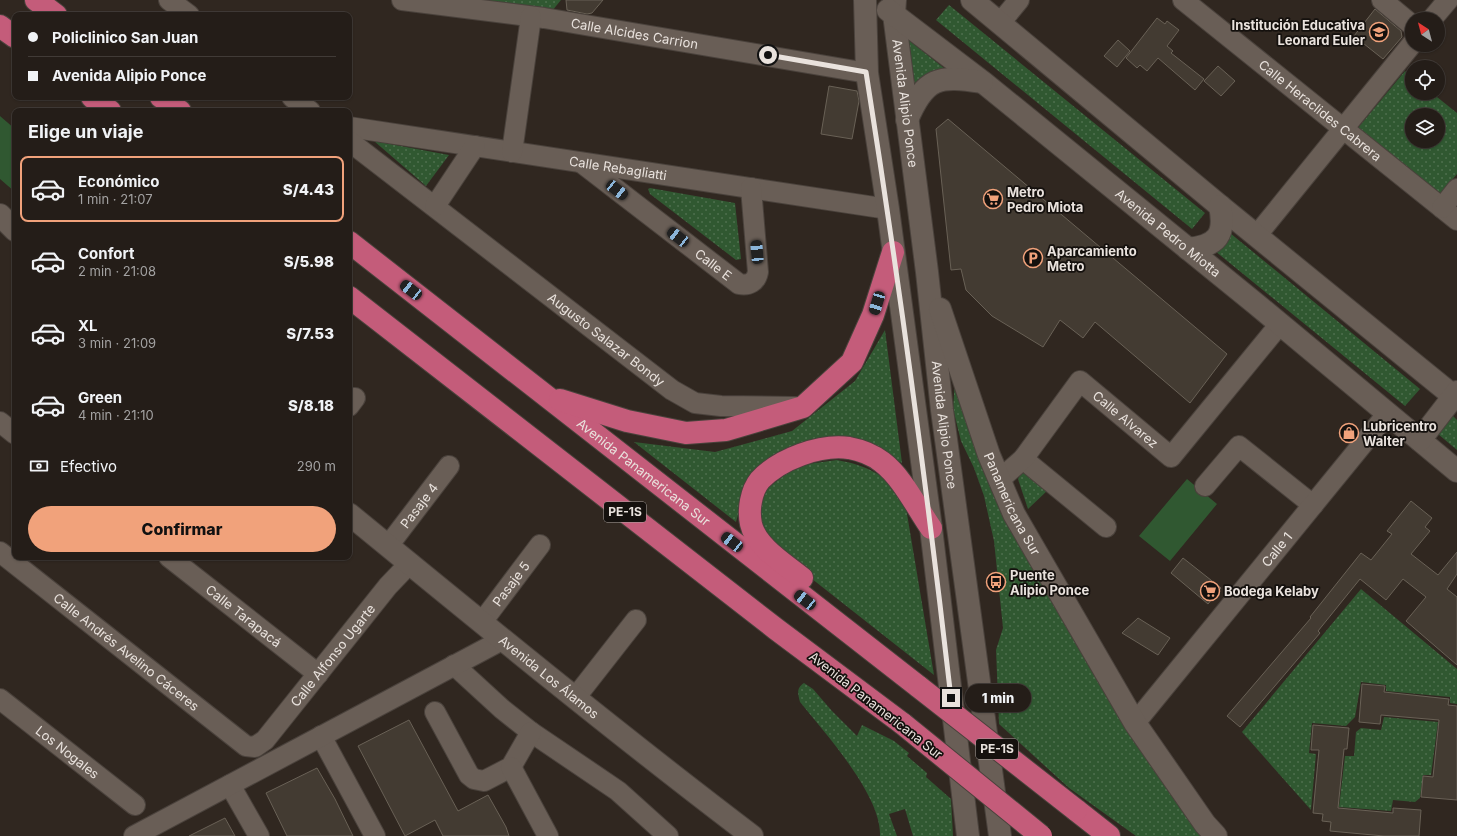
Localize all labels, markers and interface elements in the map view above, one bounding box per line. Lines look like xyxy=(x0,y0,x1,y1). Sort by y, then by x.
north arrow xyxy=(1405,12,1445,52)
map controls xyxy=(1405,12,1445,148)
street label: Calle Alcides Carrion xyxy=(570,15,699,52)
place label: Institución Educativa Leonard Euler xyxy=(1232,17,1366,48)
school or university icon: Institución Educativa Leonard Euler xyxy=(1368,21,1390,43)
text: Policlinico San Juan xyxy=(52,28,198,47)
street label: Avenida Alipio Ponce xyxy=(889,38,922,168)
route start xyxy=(759,46,777,64)
street label: Calle Heraclides Cabrera xyxy=(1256,56,1385,164)
button: locate xyxy=(1405,60,1445,100)
text: Avenida Alipio Ponce xyxy=(52,66,206,85)
button: layers xyxy=(1405,108,1445,148)
text: Elige un viaje xyxy=(28,121,143,142)
street label: Calle Rebagliatti xyxy=(568,153,668,183)
icon: car xyxy=(30,171,66,207)
text: Económico xyxy=(78,172,159,191)
car xyxy=(604,178,630,202)
text: S/4.43 xyxy=(283,180,334,199)
place label: Metro Pedro Miota xyxy=(1007,184,1083,215)
street label: Avenida Pedro Miotta xyxy=(1112,185,1224,280)
supermarket icon: Metro Pedro Miota xyxy=(982,188,1004,210)
text: 1 min · 21:07 xyxy=(78,191,152,207)
car xyxy=(665,225,691,249)
car xyxy=(750,240,764,264)
icon: car xyxy=(30,243,66,279)
place label: Aparcamiento Metro xyxy=(1047,243,1137,274)
text: Confort xyxy=(78,244,134,263)
street label: Calle E xyxy=(692,245,735,284)
parking icon: Aparcamiento Metro xyxy=(1022,247,1044,269)
text: S/5.98 xyxy=(284,252,334,271)
text: 2 min · 21:08 xyxy=(78,263,156,279)
car xyxy=(398,278,424,302)
street label: Augusto Salazar Bondy xyxy=(545,289,668,390)
car xyxy=(868,290,886,316)
icon: car xyxy=(30,315,66,351)
text: XL xyxy=(78,316,98,335)
text: S/7.53 xyxy=(286,324,334,343)
text: 3 min · 21:09 xyxy=(78,335,156,351)
street label: Avenida Alipio Ponce xyxy=(929,360,961,490)
icon: car xyxy=(30,387,66,423)
street label: Calle Alvarez xyxy=(1090,387,1162,451)
text: Green xyxy=(78,388,122,407)
text: S/8.18 xyxy=(288,396,334,415)
text: 4 min · 21:10 xyxy=(78,407,154,423)
street label: Avenida Panamericana Sur xyxy=(574,415,714,529)
place label: Lubricentro Walter xyxy=(1363,418,1437,449)
shop icon: Lubricentro Walter xyxy=(1338,422,1360,444)
street label: Panamericana Sur xyxy=(981,450,1044,558)
icon: cash xyxy=(28,455,50,477)
text: Efectivo xyxy=(60,457,117,476)
text: 290 m xyxy=(297,458,336,474)
street label: Pasaje 4 xyxy=(397,480,441,531)
road number: PE-1S xyxy=(604,502,646,522)
button: Confirmar xyxy=(28,506,336,552)
street label: Calle 1 xyxy=(1258,529,1295,570)
car xyxy=(719,530,745,554)
street label: Pasaje 5 xyxy=(489,558,533,609)
place label: Puente Alipio Ponce xyxy=(1010,567,1090,598)
bus stop icon: Puente Alipio Ponce xyxy=(985,571,1007,593)
supermarket icon: Bodega Kelaby xyxy=(1199,580,1221,602)
street label: Calle Tarapacá xyxy=(203,581,285,650)
place label: Bodega Kelaby xyxy=(1224,583,1319,599)
car xyxy=(792,588,818,612)
street label: Calle Andrés Avelino Cáceres xyxy=(50,589,203,714)
street label: Calle Alfonso Ugarte xyxy=(287,601,378,710)
street label: Avenida Los Álamos xyxy=(496,632,602,722)
street label: Avenida Panamericana Sur xyxy=(806,648,946,762)
callout: 1 min xyxy=(965,684,1031,712)
route end xyxy=(942,689,960,707)
text: 1 min xyxy=(982,690,1014,706)
street label: Los Nogales xyxy=(33,722,103,782)
road number: PE-1S xyxy=(976,739,1018,759)

